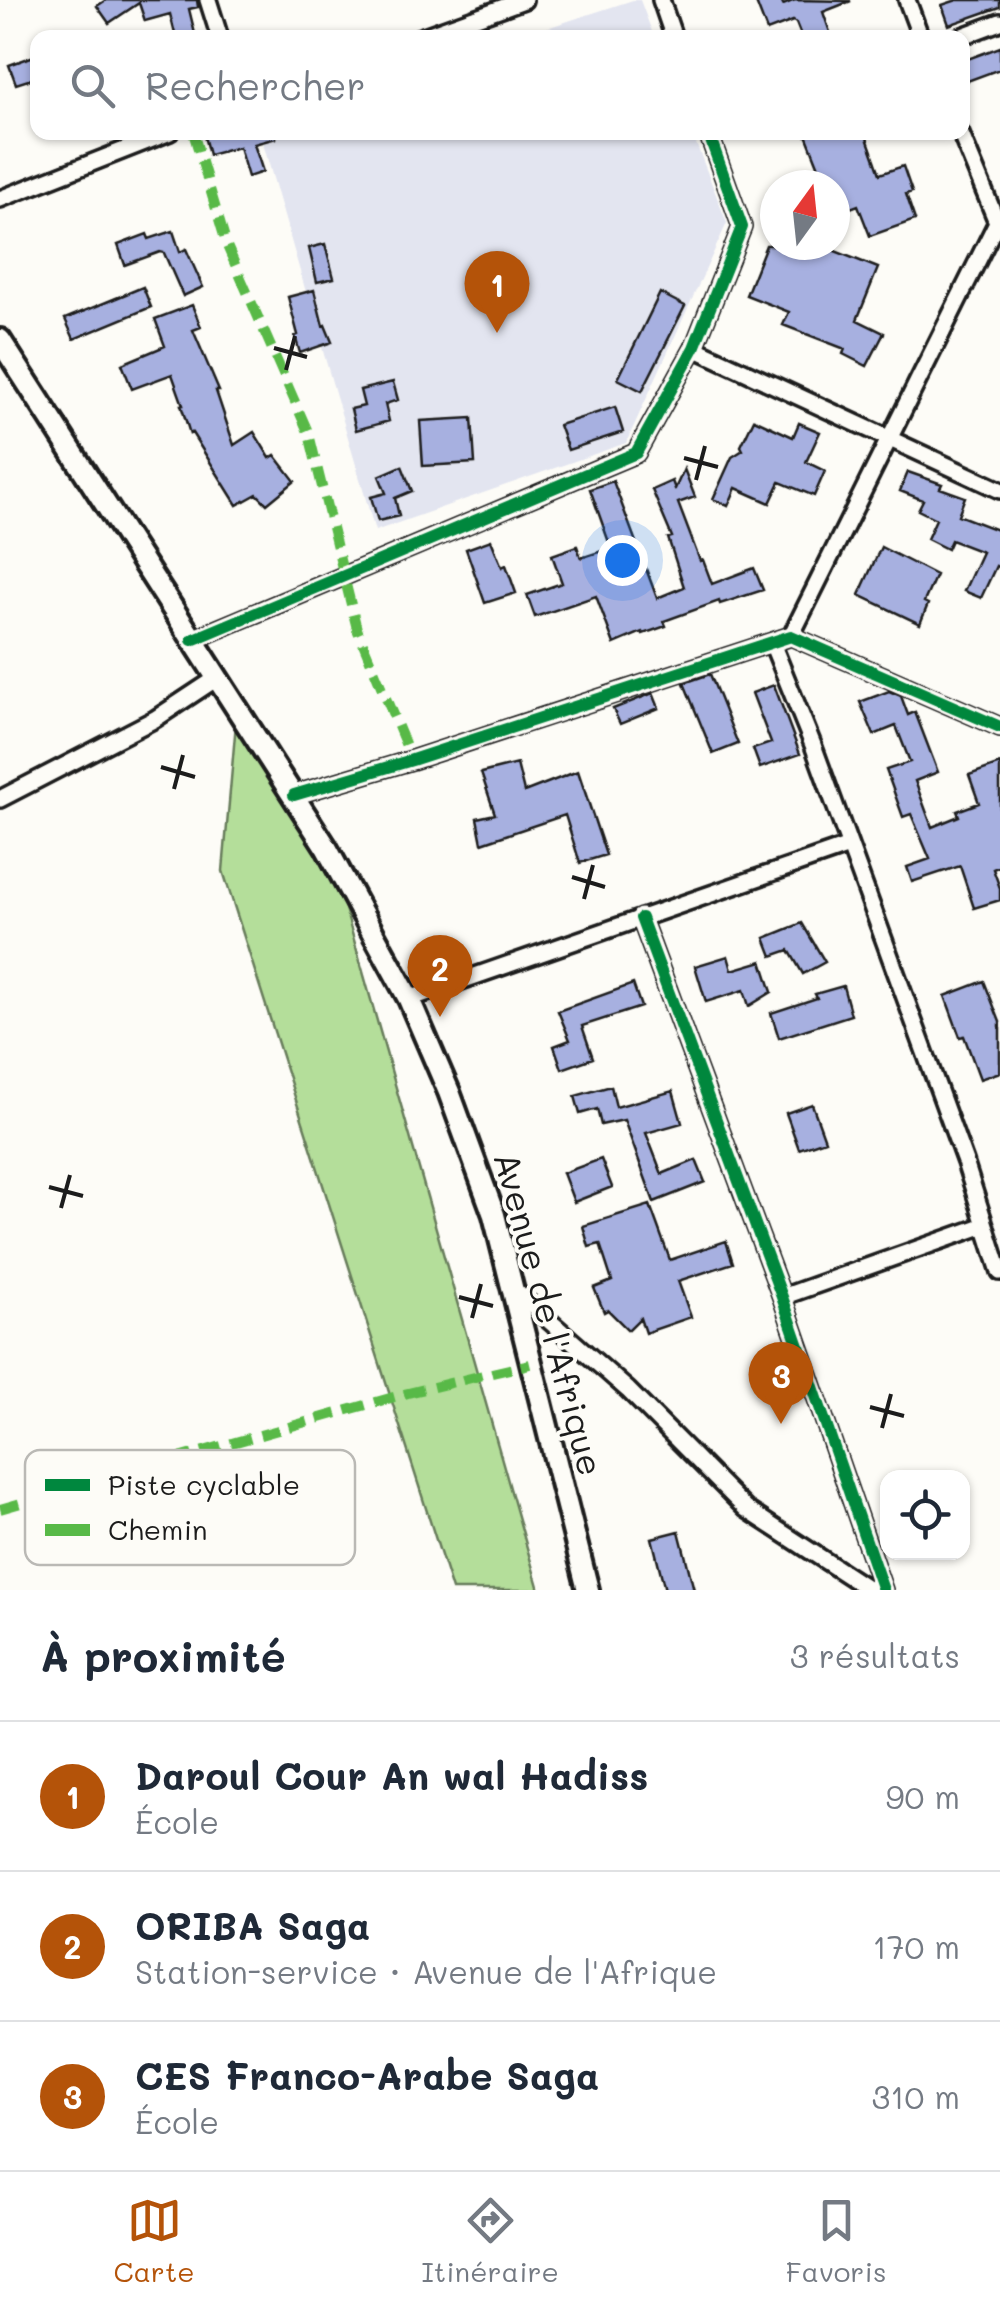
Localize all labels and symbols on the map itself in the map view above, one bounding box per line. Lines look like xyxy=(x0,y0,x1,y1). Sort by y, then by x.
north arrow xyxy=(760,170,850,260)
pin: 1 xyxy=(464,250,530,333)
your location xyxy=(597,535,648,586)
pin: 2 xyxy=(408,934,472,1017)
street label: Avenue de l'Afrique xyxy=(485,1147,615,1480)
pin: 3 xyxy=(748,1342,814,1424)
legend xyxy=(25,1450,355,1565)
text: Piste cyclable xyxy=(108,1466,300,1502)
text: Chemin xyxy=(108,1511,208,1547)

